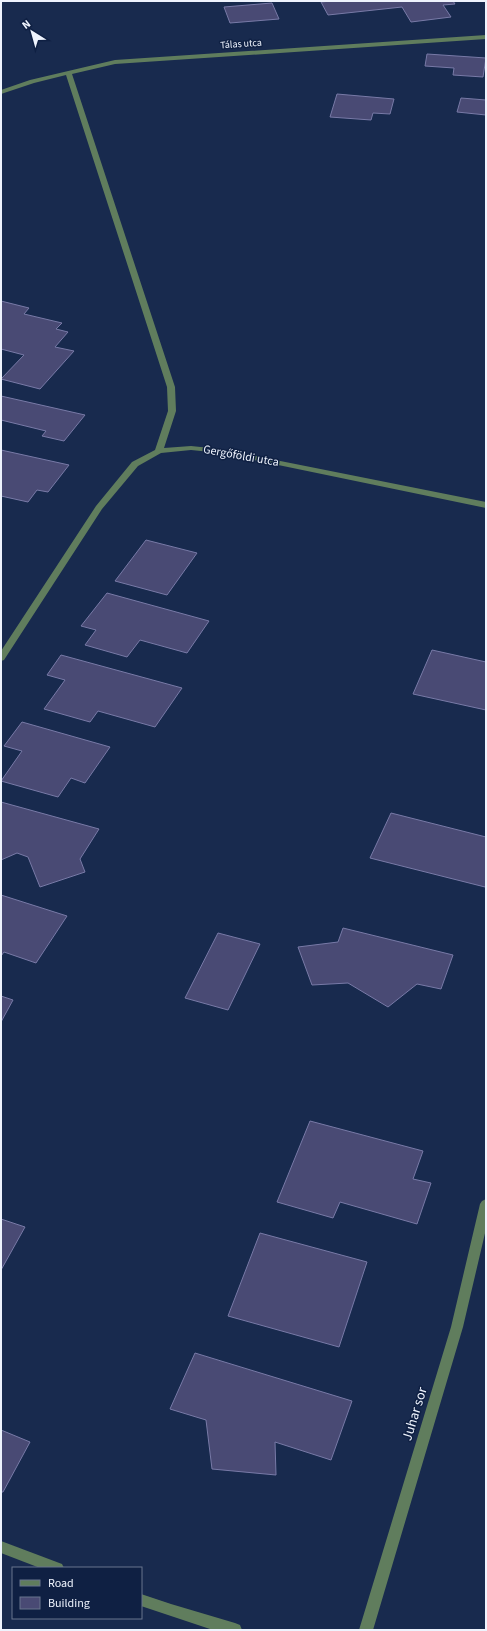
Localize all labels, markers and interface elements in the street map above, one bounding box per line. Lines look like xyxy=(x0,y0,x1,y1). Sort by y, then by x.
north arrow xyxy=(12,12,52,52)
text: N xyxy=(19,16,34,33)
street label: Tálas utca xyxy=(220,36,262,52)
street label: Gergőföldi utca xyxy=(202,441,280,471)
street label: Juhar sor xyxy=(397,1385,433,1443)
legend xyxy=(12,1567,142,1619)
text: Road xyxy=(48,1575,74,1592)
text: Building xyxy=(48,1595,90,1612)

